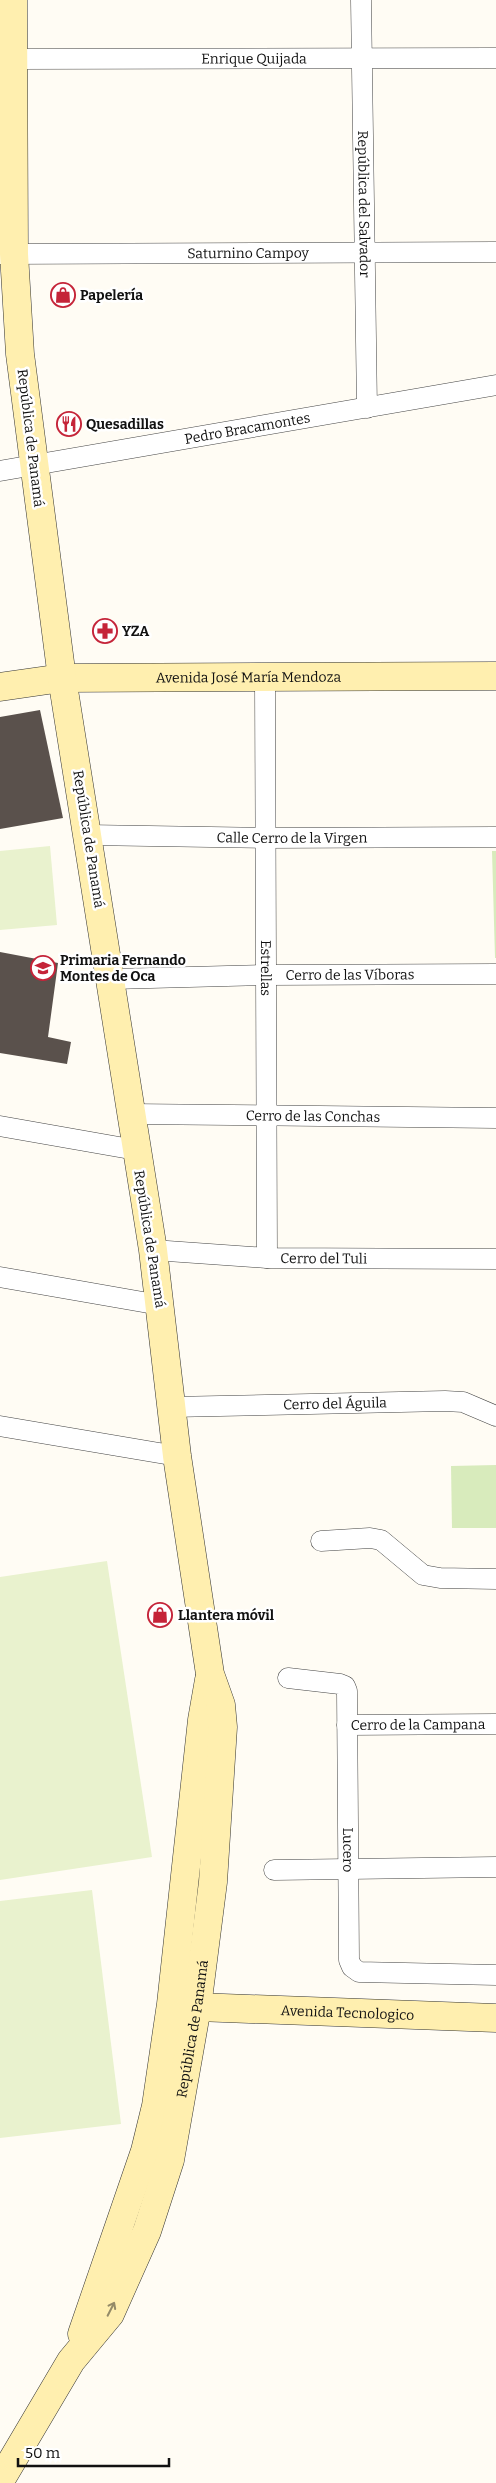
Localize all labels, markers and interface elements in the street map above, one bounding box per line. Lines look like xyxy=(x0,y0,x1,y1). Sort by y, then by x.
street label: Enrique Quijada xyxy=(201,50,307,68)
street label: República del Salvador xyxy=(354,130,373,278)
street label: Saturnino Campoy xyxy=(187,245,309,262)
shop icon: Papelería xyxy=(50,282,76,308)
place label: Papelería xyxy=(80,287,143,304)
street label: República de Panamá xyxy=(14,368,47,509)
street label: Pedro Bracamontes xyxy=(183,409,312,448)
restaurant icon: Quesadillas xyxy=(56,411,82,437)
place label: Quesadillas xyxy=(86,416,164,433)
pharmacy icon: YZA xyxy=(92,618,118,644)
place label: YZA xyxy=(122,623,149,640)
street label: Avenida José María Mendoza xyxy=(156,669,341,687)
street label: República de Panamá xyxy=(69,769,108,909)
street label: Calle Cerro de la Virgen xyxy=(217,829,367,847)
street label: Estrellas xyxy=(257,940,274,996)
place label: Primaria Fernando Montes de Oca xyxy=(60,952,186,985)
school or university icon: Primaria Fernando Montes de Oca xyxy=(30,955,56,981)
street label: Cerro de las Víboras xyxy=(285,966,414,984)
street label: Cerro de las Conchas xyxy=(246,1107,380,1126)
street label: República de Panamá xyxy=(130,1169,169,1309)
street label: Cerro del Tuli xyxy=(280,1250,367,1267)
street label: Cerro del Águila xyxy=(283,1394,387,1414)
shop icon: Llantera móvil xyxy=(147,1602,173,1628)
place label: Llantera móvil xyxy=(178,1607,275,1624)
street label: Cerro de la Campana xyxy=(351,1716,486,1734)
street label: Lucero xyxy=(339,1827,356,1872)
street label: República de Panamá xyxy=(173,1959,212,2099)
street label: Avenida Tecnologico xyxy=(280,2002,415,2024)
one-way arrow xyxy=(107,2302,116,2317)
scale bar xyxy=(18,2436,169,2468)
text: 50 m xyxy=(25,2444,61,2462)

